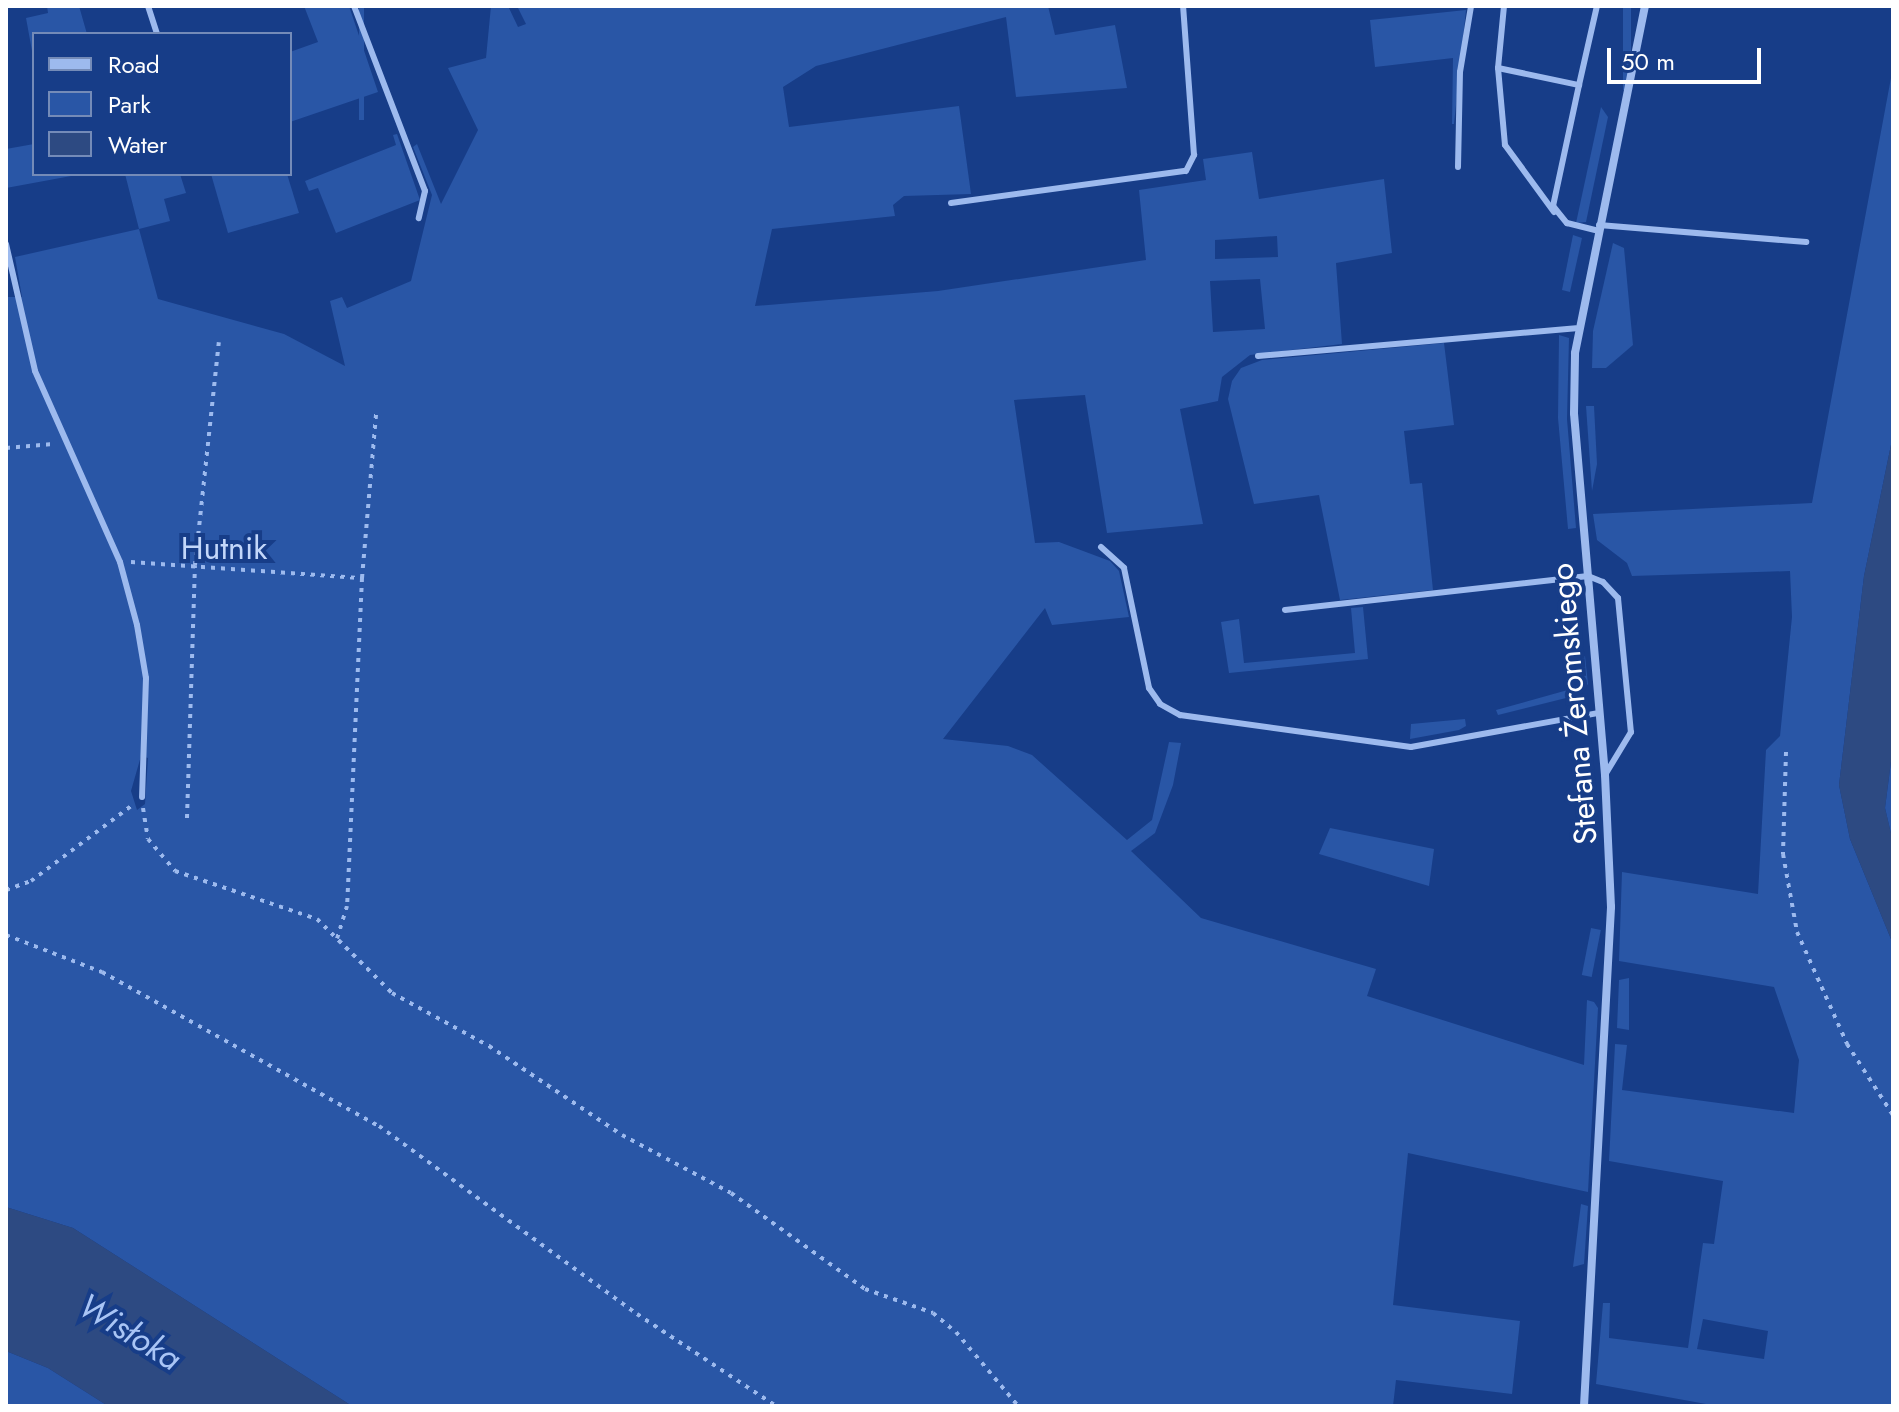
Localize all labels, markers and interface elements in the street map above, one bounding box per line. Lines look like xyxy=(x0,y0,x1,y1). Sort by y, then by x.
legend xyxy=(32,32,292,176)
scale bar xyxy=(1611,32,1765,82)
text: 50 m xyxy=(1621,44,1675,79)
text: Road xyxy=(108,47,160,82)
text: Park xyxy=(108,87,151,122)
text: Water xyxy=(108,127,167,162)
park label: Hutnik xyxy=(181,529,267,567)
street label: Stefana Żeromskiego xyxy=(1543,562,1605,846)
water label: Wisłoka xyxy=(71,1285,189,1379)

